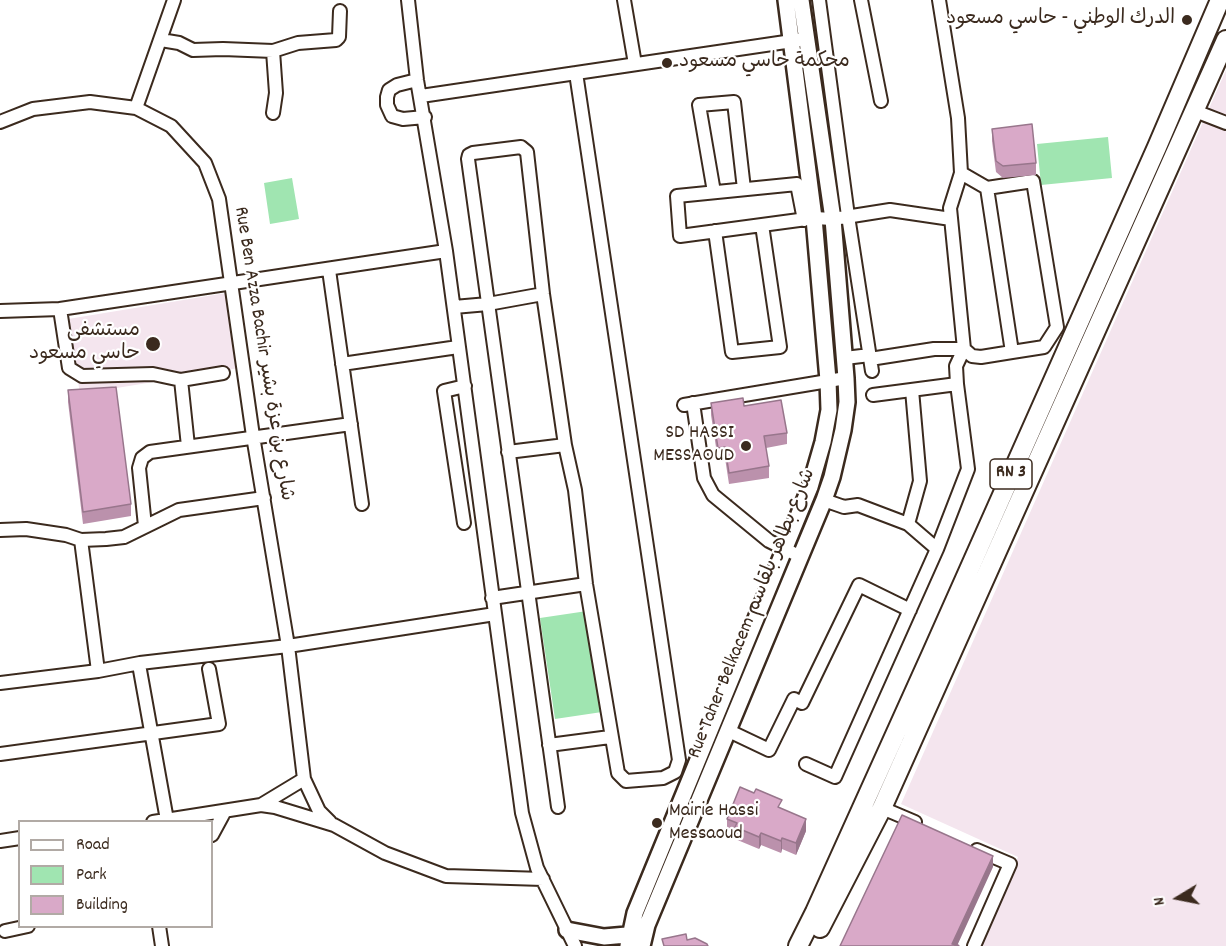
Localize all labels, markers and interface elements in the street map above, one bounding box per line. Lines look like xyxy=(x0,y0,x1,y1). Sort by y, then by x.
place label: الدرك الوطني - حاسي مسعود xyxy=(946,8,1175,32)
marker: الدرك الوطني - حاسي مسعود xyxy=(1180,13,1194,27)
place label: محكمة حاسي مسعود xyxy=(679,51,850,75)
marker: محكمة حاسي مسعود xyxy=(660,56,674,70)
street label: Rue Ben Azza Bachir شارع بن عزة بشير xyxy=(227,205,297,503)
place label: مستشفى حاسي مسعود xyxy=(29,320,140,367)
marker: مستشفى حاسي مسعود xyxy=(144,335,162,353)
place label: SD HASSI MESSAOUD xyxy=(653,422,734,469)
marker: SD HASSI MESSAOUD xyxy=(739,439,753,453)
road number: RN 3 xyxy=(990,459,1032,489)
street label: Rue Taher Belkacem شارع بطاهر بلقاسم xyxy=(684,466,822,762)
place label: Mairie Hassi Messaoud xyxy=(669,800,758,847)
marker: Mairie Hassi Messaoud xyxy=(650,816,664,830)
legend xyxy=(18,820,213,928)
text: Road xyxy=(76,833,110,858)
text: Park xyxy=(76,863,107,888)
north arrow xyxy=(1148,868,1208,928)
text: Building xyxy=(76,893,128,918)
text: N xyxy=(1148,895,1172,907)

